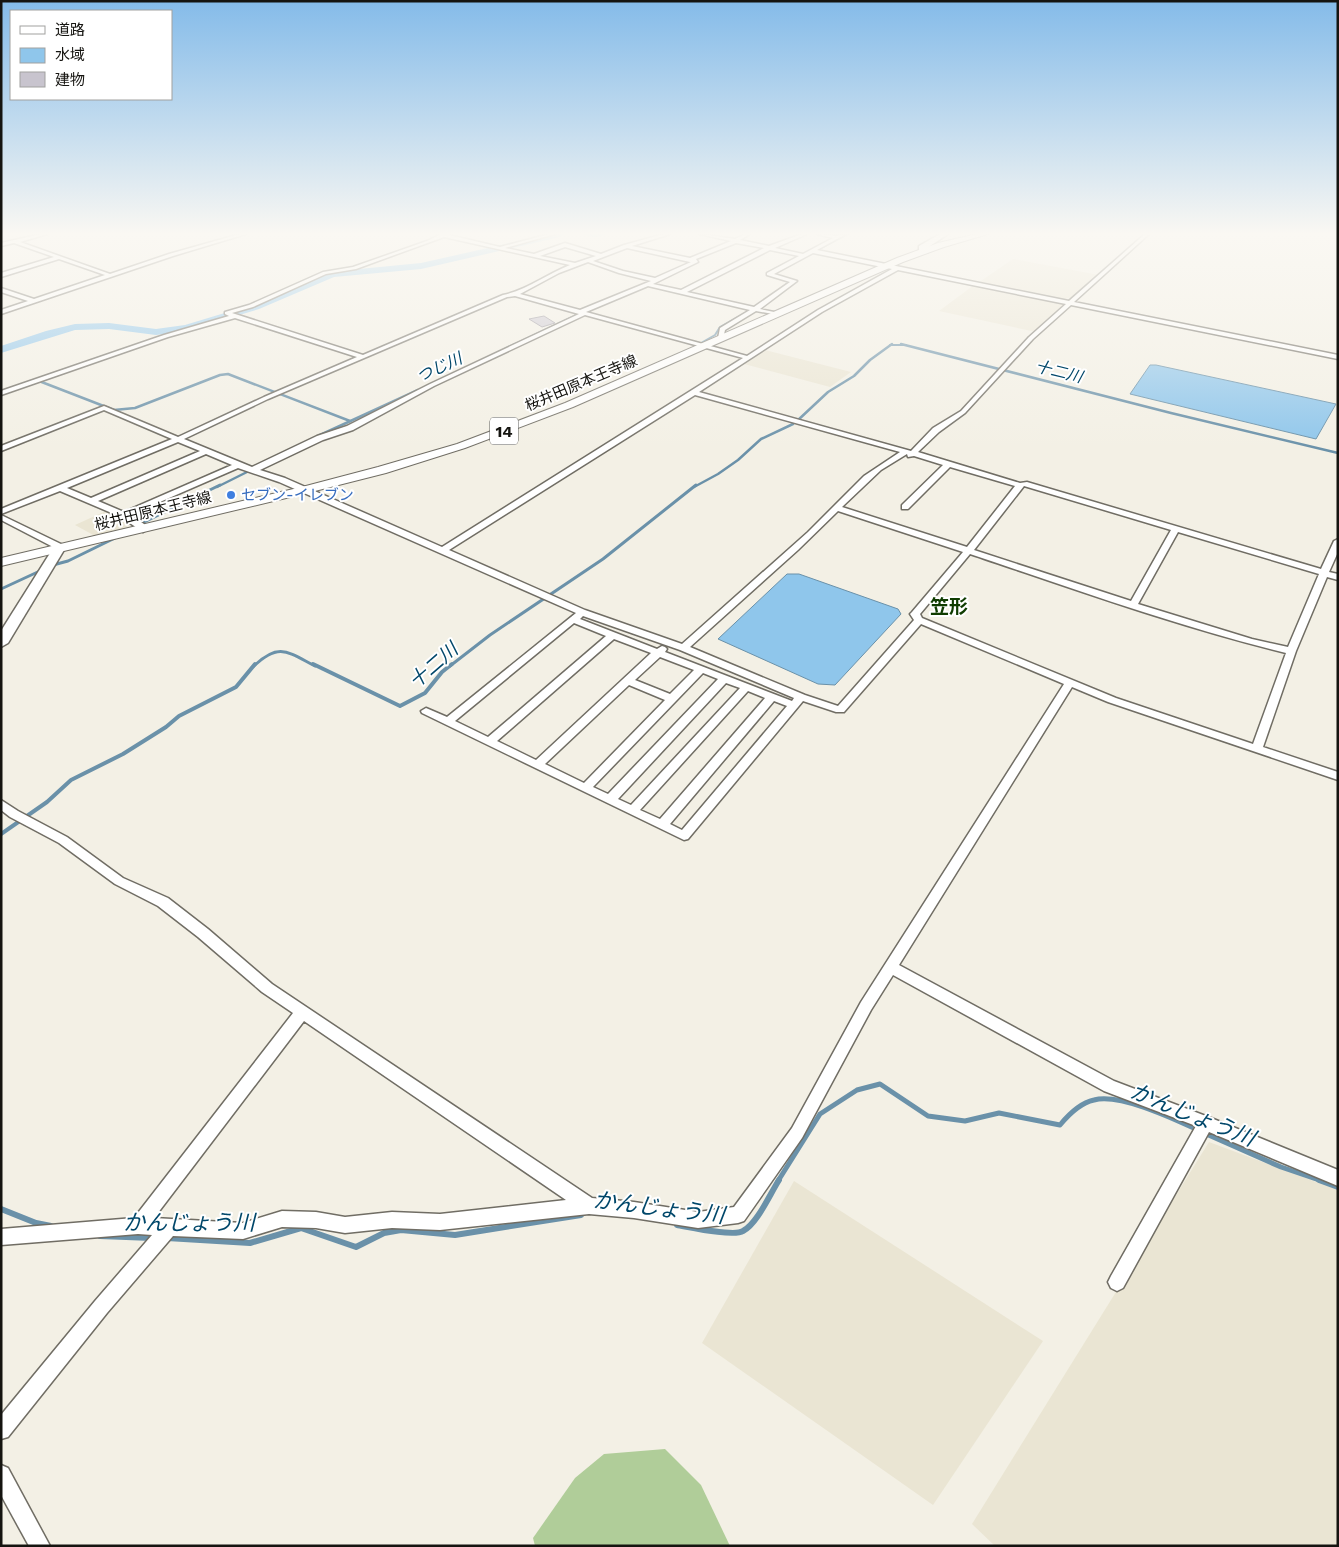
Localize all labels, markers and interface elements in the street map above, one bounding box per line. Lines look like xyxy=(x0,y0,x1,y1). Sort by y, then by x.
legend xyxy=(10,10,172,100)
text: 道路 xyxy=(55,21,85,39)
text: 水域 xyxy=(55,46,85,64)
text: 建物 xyxy=(55,71,85,89)
water label: つじ川 xyxy=(413,348,467,386)
street label: 桜井田原本王寺線 xyxy=(522,351,640,415)
water label: 十二川 xyxy=(1033,356,1086,387)
road number: 14 xyxy=(490,418,518,444)
place label: セブン-イレブン xyxy=(241,486,354,504)
street label: 桜井田原本王寺線 xyxy=(93,488,213,534)
marker: セブン-イレブン xyxy=(225,489,237,501)
district label: 笠形 xyxy=(930,595,968,618)
water label: 十二川 xyxy=(404,637,464,693)
water label: かんじょう川 xyxy=(1127,1078,1261,1152)
water label: かんじょう川 xyxy=(592,1187,728,1228)
water label: かんじょう川 xyxy=(123,1210,257,1235)

